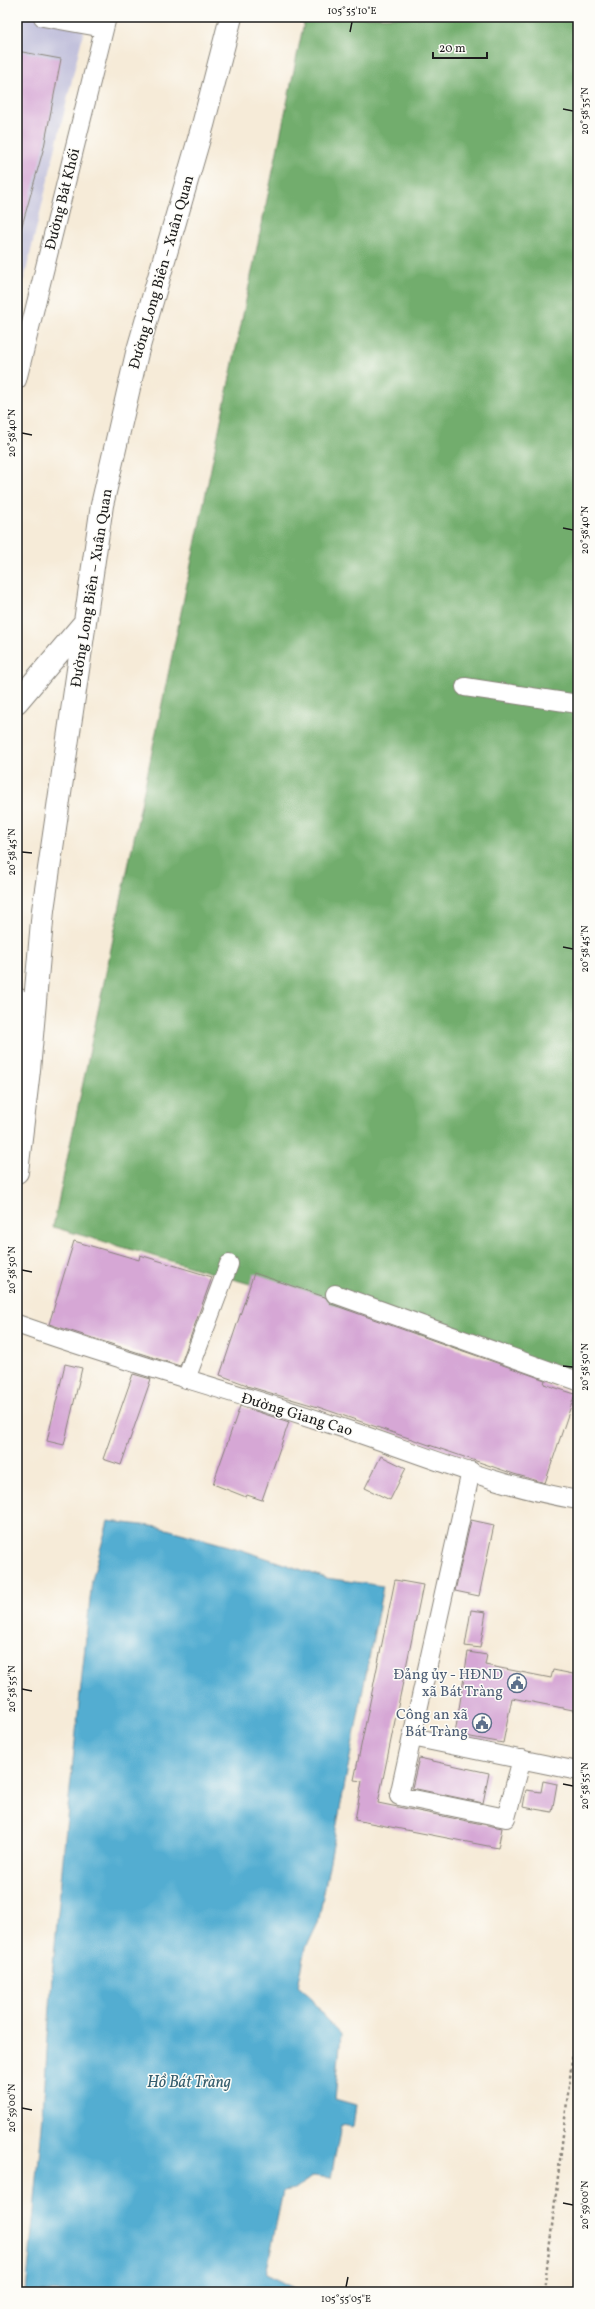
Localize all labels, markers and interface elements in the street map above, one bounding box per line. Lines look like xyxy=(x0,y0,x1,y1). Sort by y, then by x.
text: 105°55'10"E xyxy=(327,4,377,18)
scale bar xyxy=(433,34,487,60)
text: 20 m xyxy=(439,41,466,57)
text: 20°58'35"N xyxy=(578,87,592,135)
street label: Đường Bát Khối xyxy=(41,146,86,252)
street label: Đường Long Biên – Xuân Quan xyxy=(125,173,200,372)
text: 20°58'40"N xyxy=(5,408,19,457)
street label: Đường Long Biên – Xuân Quan xyxy=(66,487,119,689)
text: 20°58'40"N xyxy=(578,505,592,554)
text: 20°58'45"N xyxy=(5,828,19,876)
text: 20°58'45"N xyxy=(578,925,592,973)
text: 20°58'50"N xyxy=(5,1245,19,1294)
text: 20°58'50"N xyxy=(578,1342,592,1391)
street label: Đường Giang Cao xyxy=(238,1388,355,1442)
text: 20°58'55"N xyxy=(5,1665,19,1713)
place label: Đảng ủy - HĐND xã Bát Tràng xyxy=(393,1665,503,1703)
public building icon: Đảng ủy - HĐND xã Bát Tràng xyxy=(506,1672,528,1694)
place label: Công an xã Bát Tràng xyxy=(396,1705,468,1743)
public building icon: Công an xã Bát Tràng xyxy=(471,1712,493,1734)
text: 20°58'55"N xyxy=(578,1762,592,1810)
water label: Hồ Bát Tràng xyxy=(147,2072,231,2094)
text: 20°59'00"N xyxy=(5,2083,19,2133)
text: 20°59'00"N xyxy=(578,2180,592,2230)
text: 105°55'05"E xyxy=(321,2292,371,2306)

